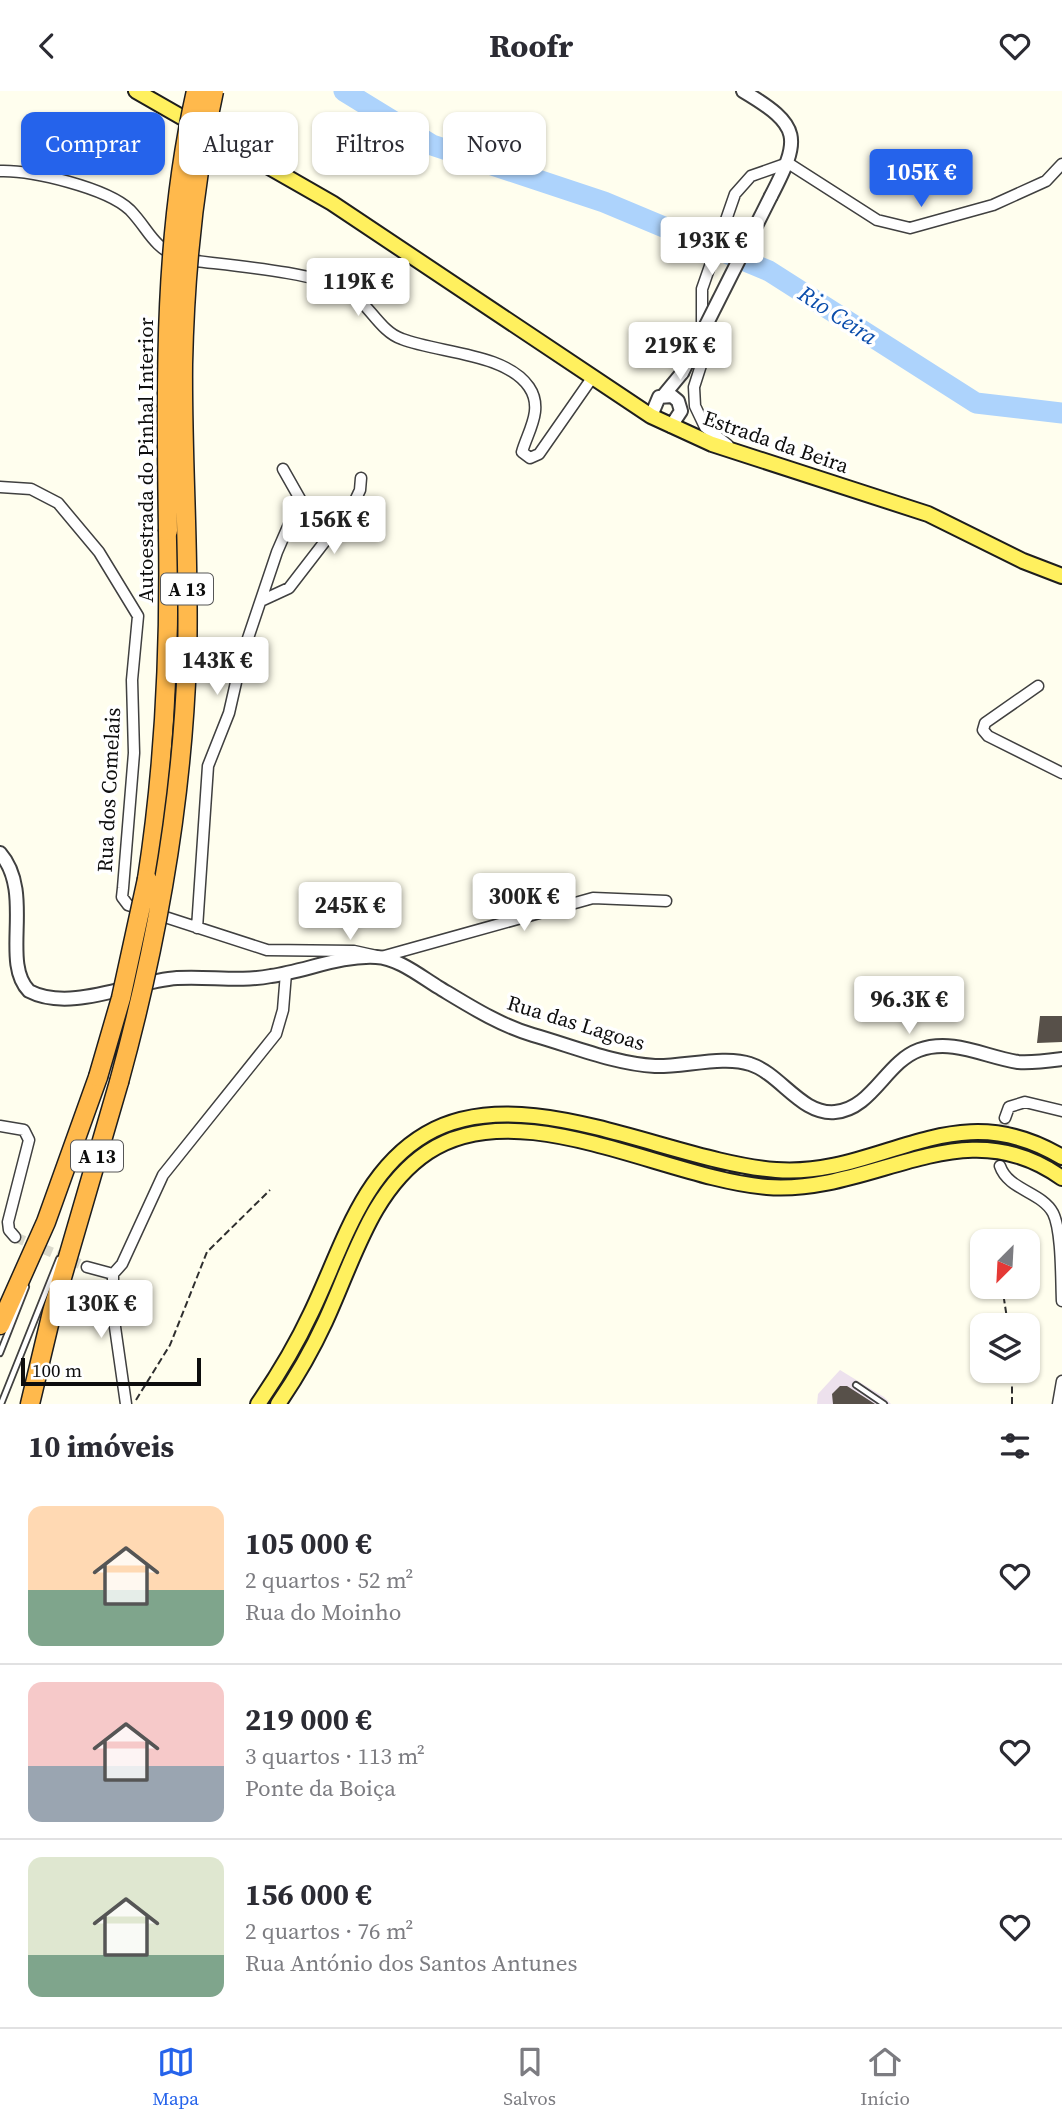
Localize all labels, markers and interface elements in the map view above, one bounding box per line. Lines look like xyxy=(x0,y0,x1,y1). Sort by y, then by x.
text: Roofr xyxy=(489,24,573,68)
icon: back xyxy=(28,27,66,65)
icon: heart xyxy=(996,27,1034,65)
chip: Comprar xyxy=(21,112,165,175)
chip: Alugar xyxy=(179,112,298,175)
chip: Filtros xyxy=(312,112,429,175)
chip: Novo xyxy=(443,112,546,175)
pin: 105K € xyxy=(864,149,978,209)
text: 105K € xyxy=(886,156,956,188)
pin: 193K € xyxy=(655,218,769,277)
text: 193K € xyxy=(677,224,747,256)
pin: 119K € xyxy=(301,259,415,318)
text: 119K € xyxy=(323,265,393,297)
water label: Rio Ceira xyxy=(791,277,884,352)
street label: Autoestrada do Pinhal Interior xyxy=(131,317,160,603)
pin: 219K € xyxy=(623,323,737,382)
text: 219K € xyxy=(645,329,715,361)
street label: Estrada da Beira xyxy=(700,403,853,480)
pin: 156K € xyxy=(277,497,391,556)
text: 156K € xyxy=(299,503,369,535)
road number: A 13 xyxy=(161,573,213,604)
pin: 143K € xyxy=(160,637,274,697)
text: 143K € xyxy=(182,644,252,676)
street label: Rua dos Comelais xyxy=(90,707,127,873)
pin: 300K € xyxy=(467,873,581,933)
text: 300K € xyxy=(489,880,559,912)
pin: 245K € xyxy=(293,883,407,942)
text: 245K € xyxy=(315,889,385,921)
pin: 96.3K € xyxy=(844,977,974,1036)
text: 96.3K € xyxy=(870,983,948,1015)
street label: Rua das Lagoas xyxy=(504,988,649,1057)
road number: A 13 xyxy=(71,1141,123,1171)
north arrow xyxy=(970,1229,1040,1299)
map controls xyxy=(970,1229,1040,1383)
pin: 130K € xyxy=(44,1281,158,1340)
text: 130K € xyxy=(66,1287,136,1319)
button: layers xyxy=(970,1313,1040,1383)
scale bar xyxy=(21,1355,201,1387)
text: 100 m xyxy=(32,1357,82,1383)
text: 10 imóveis xyxy=(28,1426,174,1467)
icon: filters xyxy=(996,1427,1034,1465)
text: 105 000 € xyxy=(245,1523,372,1564)
icon: home xyxy=(84,1534,168,1618)
icon: heart xyxy=(996,1557,1034,1595)
text: 2 quartos · 52 m² xyxy=(245,1564,414,1596)
text: Rua do Moinho xyxy=(245,1596,401,1628)
text: 219 000 € xyxy=(245,1699,372,1740)
icon: home xyxy=(84,1710,168,1794)
icon: heart xyxy=(996,1733,1034,1771)
text: 3 quartos · 113 m² xyxy=(245,1740,425,1772)
text: Ponte da Boiça xyxy=(245,1772,396,1804)
text: 156 000 € xyxy=(245,1874,372,1915)
icon: home xyxy=(84,1885,168,1969)
icon: heart xyxy=(996,1908,1034,1946)
text: 2 quartos · 76 m² xyxy=(245,1915,414,1947)
text: Rua António dos Santos Antunes xyxy=(245,1947,577,1979)
tab: Mapa xyxy=(152,2043,199,2111)
tab: Salvos xyxy=(503,2043,556,2111)
tab: Início xyxy=(860,2043,910,2111)

